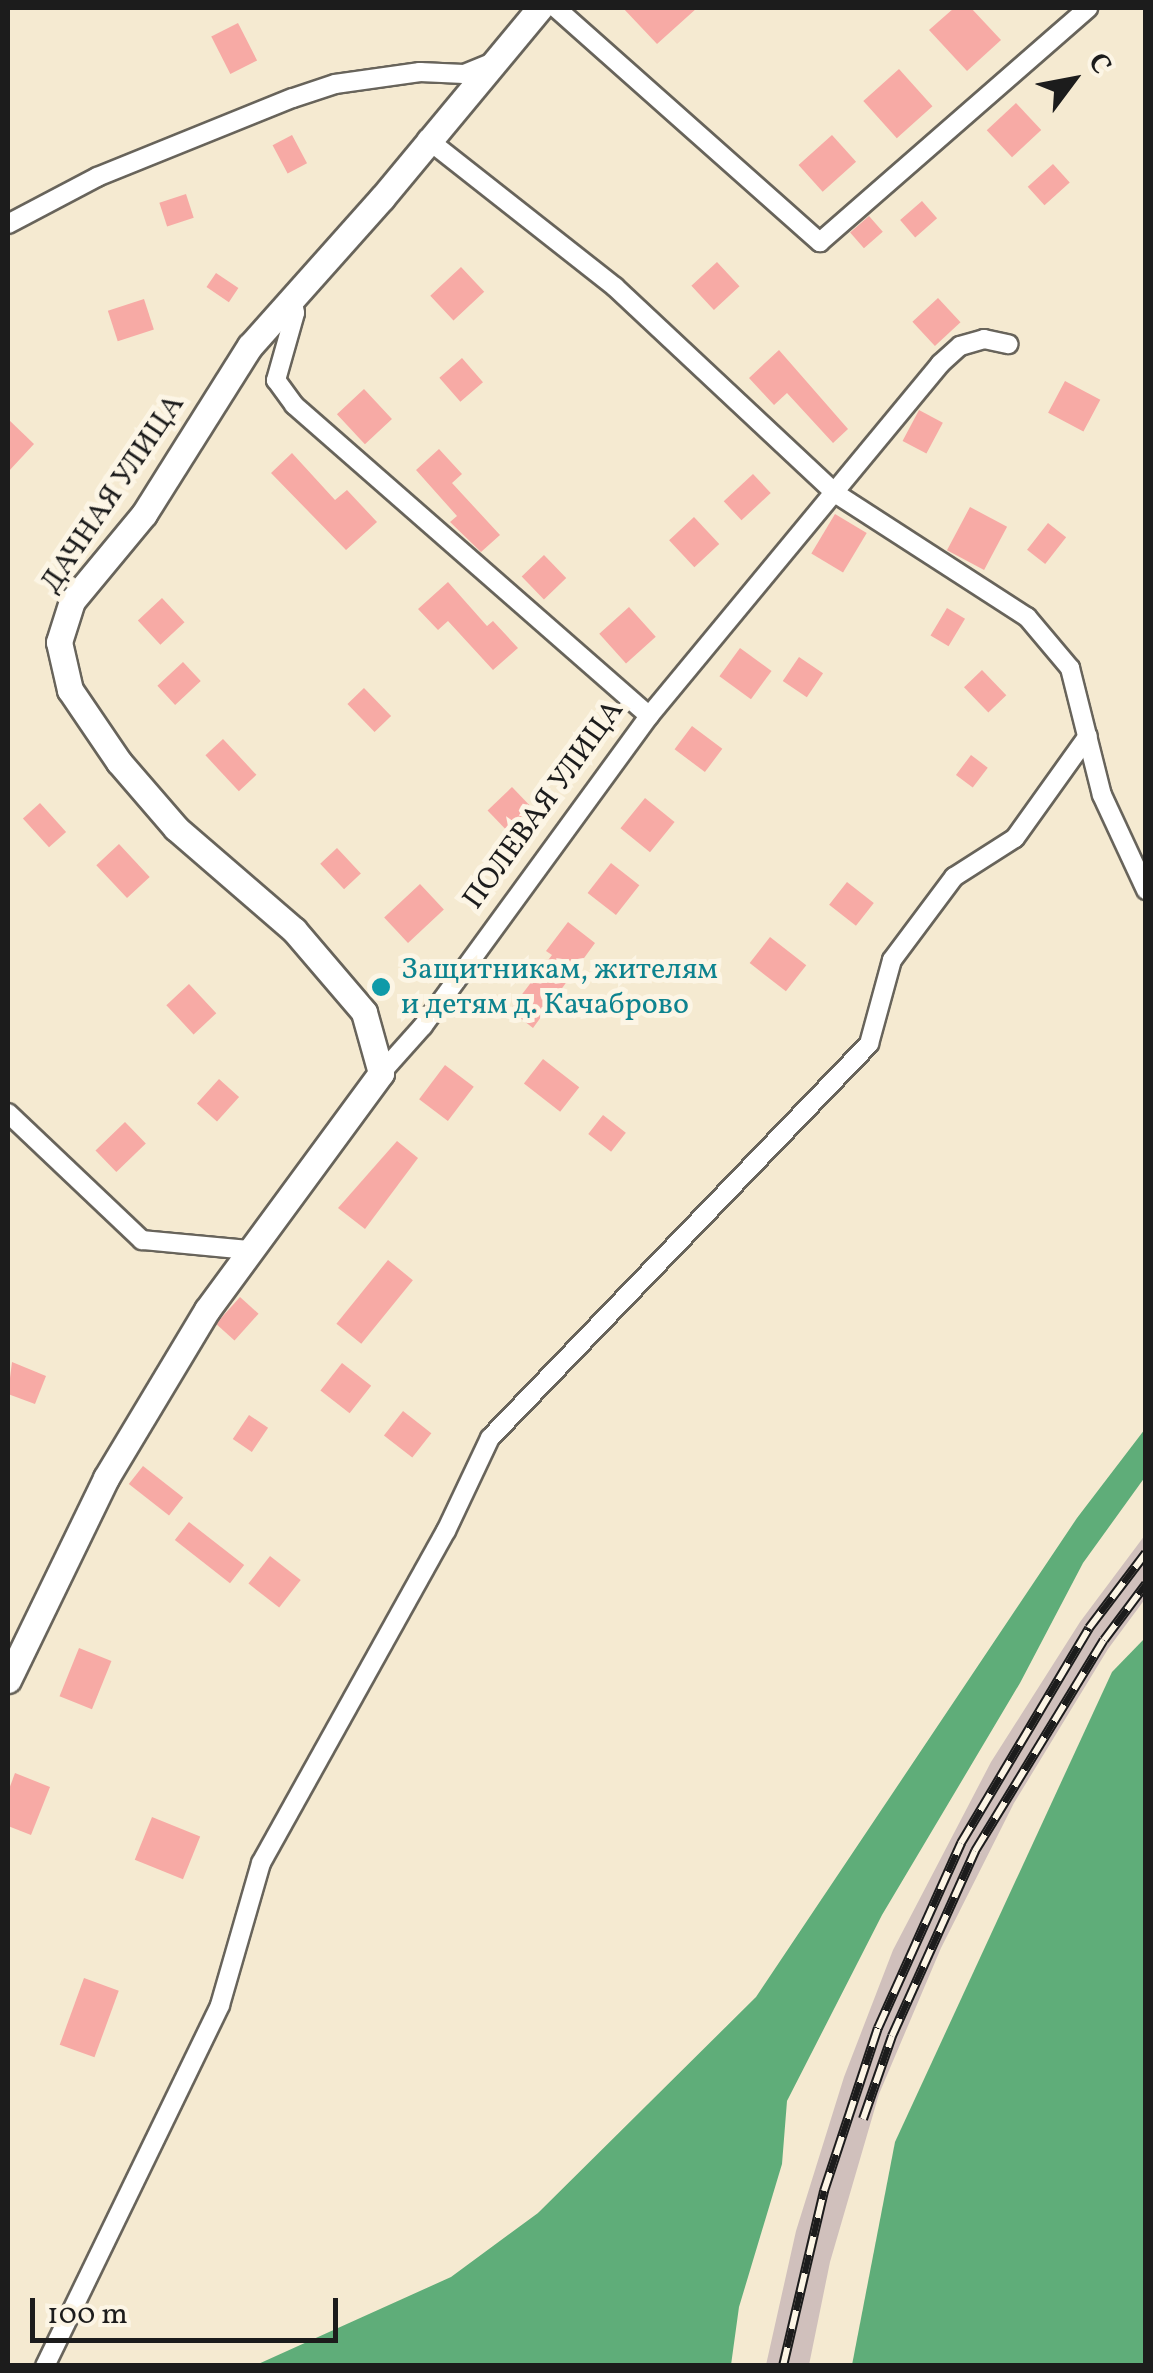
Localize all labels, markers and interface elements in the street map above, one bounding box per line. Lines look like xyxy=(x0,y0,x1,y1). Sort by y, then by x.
north arrow xyxy=(1023,30,1123,130)
text: С xyxy=(1078,46,1120,82)
street label: ДАЧНАЯ УЛИЦА xyxy=(33,388,193,600)
street label: ПОЛЕВАЯ УЛИЦА xyxy=(456,693,632,917)
place label: Защитникам, жителям и детям д. Качаброво xyxy=(401,952,718,1022)
marker: Защитникам, жителям и детям д. Качаброво xyxy=(370,976,392,998)
scale bar xyxy=(35,2278,342,2340)
text: 100 m xyxy=(47,2294,128,2336)

